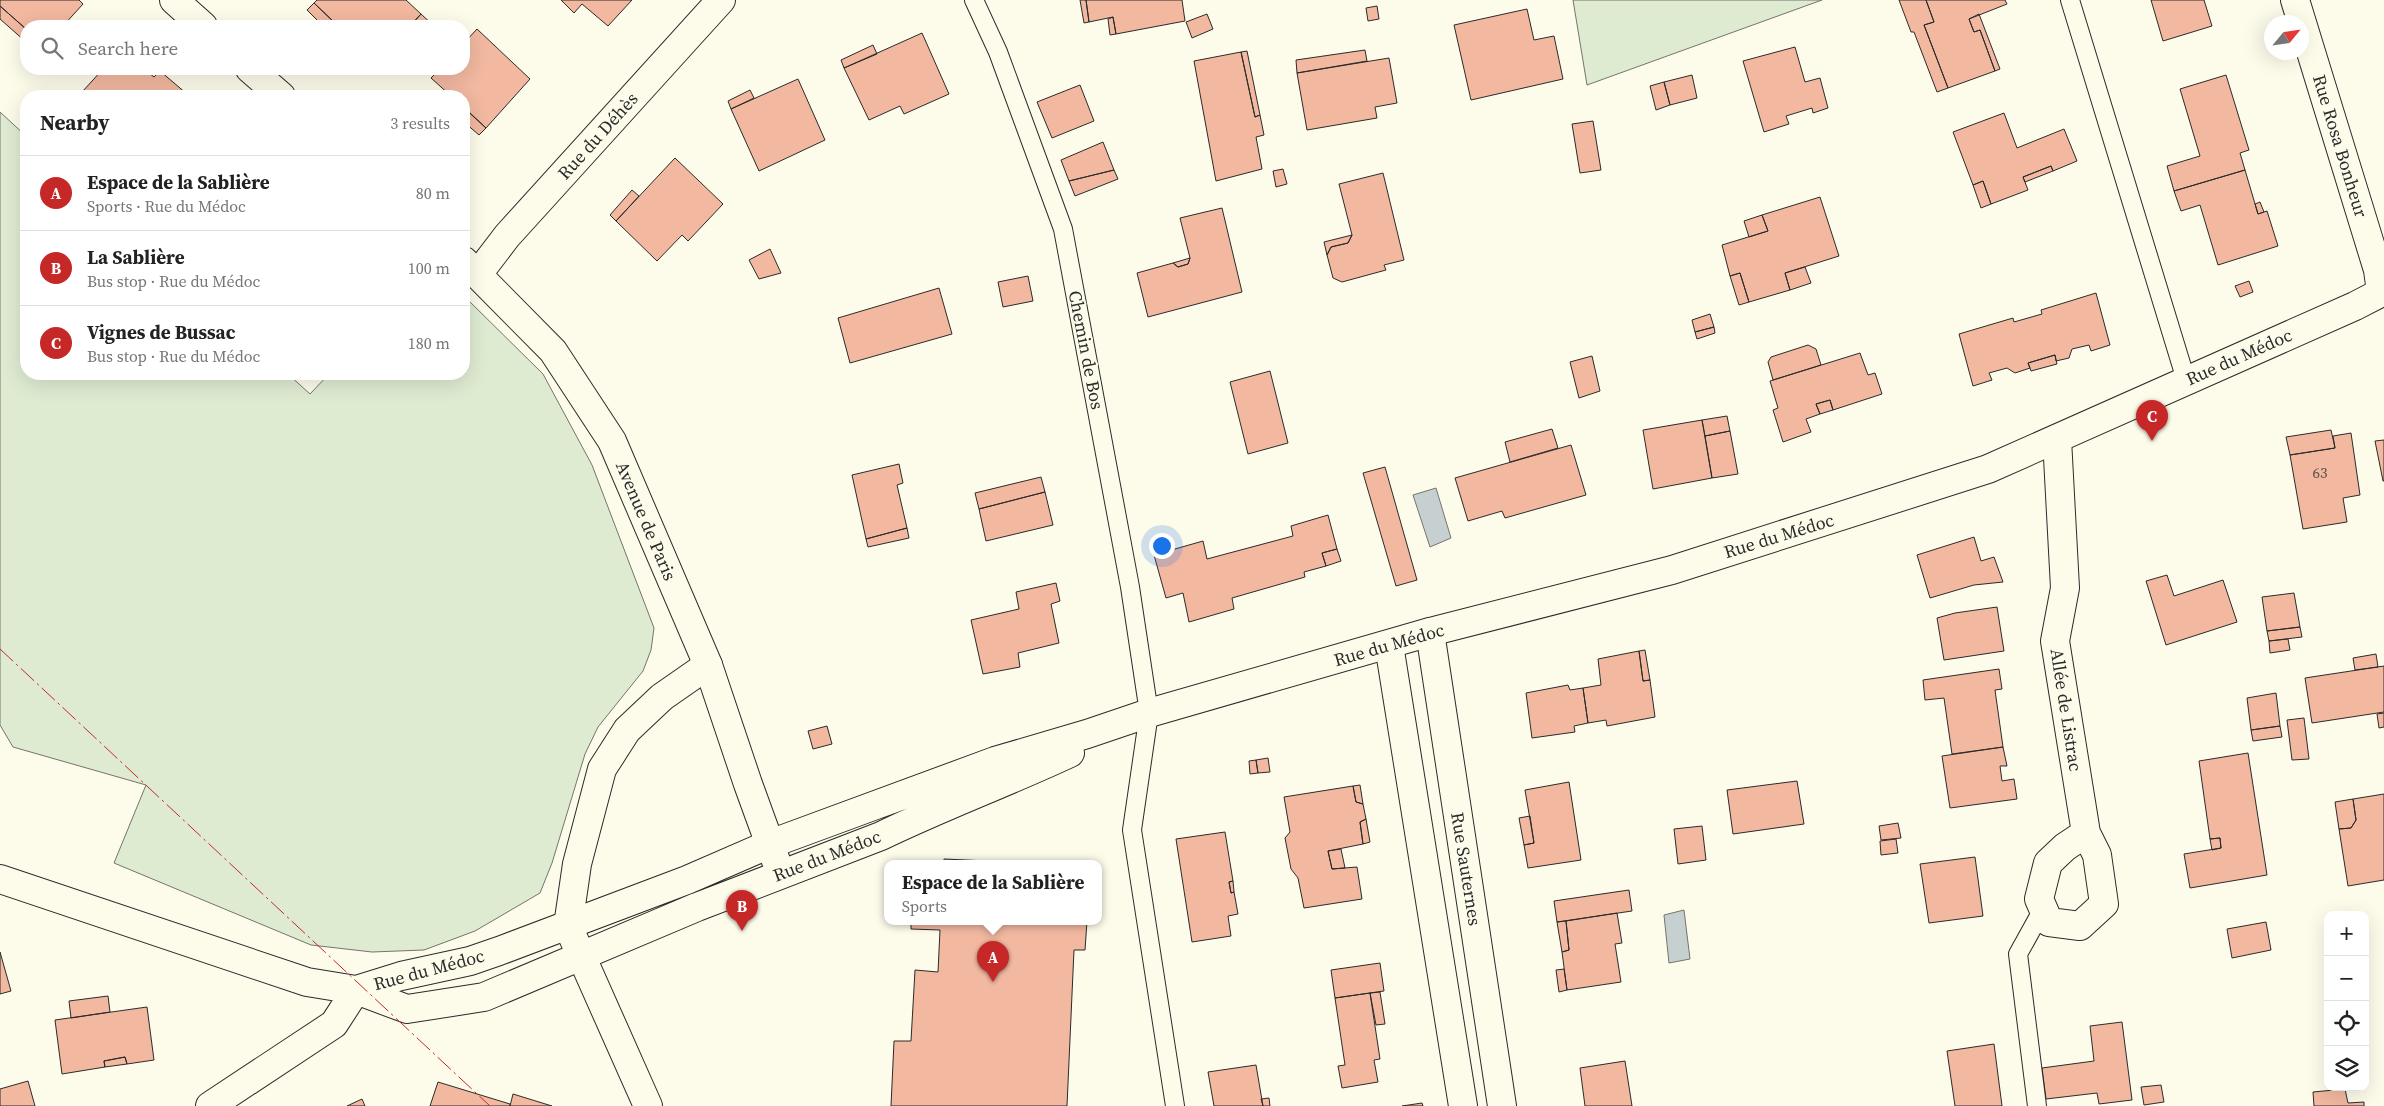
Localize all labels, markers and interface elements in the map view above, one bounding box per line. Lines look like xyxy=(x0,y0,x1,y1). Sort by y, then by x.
north arrow xyxy=(2264,15,2309,60)
search box xyxy=(20,20,470,75)
icon: search xyxy=(38,34,66,62)
text: Search here xyxy=(78,35,178,61)
street label: Rue Rosa Bonheur xyxy=(2307,71,2374,221)
street label: Rue du Déhès xyxy=(552,86,644,185)
text: Nearby xyxy=(40,108,110,137)
text: 3 results xyxy=(390,112,450,134)
text: Espace de la Sablière xyxy=(87,169,270,195)
text: A xyxy=(51,182,61,204)
text: 80 m xyxy=(416,182,450,204)
text: Sports · Rue du Médoc xyxy=(87,195,246,217)
text: La Sablière xyxy=(87,244,185,270)
text: B xyxy=(51,257,61,279)
text: 100 m xyxy=(408,257,450,279)
text: Bus stop · Rue du Médoc xyxy=(87,270,260,292)
street label: Chemin de Bos xyxy=(1063,288,1110,412)
text: Vignes de Bussac xyxy=(87,319,235,345)
street label: Rue du Médoc xyxy=(2182,322,2296,391)
text: C xyxy=(51,332,61,354)
text: 180 m xyxy=(408,332,450,354)
text: Bus stop · Rue du Médoc xyxy=(87,345,260,367)
pin: C xyxy=(2136,400,2168,441)
street label: Avenue de Paris xyxy=(610,457,683,584)
house number: 63 xyxy=(2312,462,2328,483)
street label: Rue du Médoc xyxy=(1721,507,1837,564)
your location xyxy=(1149,533,1175,559)
street label: Rue du Médoc xyxy=(1331,617,1447,672)
street label: Allée de Listrac xyxy=(2044,647,2089,773)
street label: Rue Sauternes xyxy=(1445,810,1488,928)
street label: Rue du Médoc xyxy=(769,823,885,888)
popup xyxy=(884,860,1102,925)
text: Espace de la Sablière xyxy=(902,869,1084,895)
pin: B xyxy=(726,890,758,931)
text: Sports xyxy=(902,895,947,917)
map controls xyxy=(2324,911,2369,1091)
button: + xyxy=(2324,911,2369,956)
pin: A xyxy=(977,941,1009,982)
street label: Rue du Médoc xyxy=(371,943,487,996)
button: − xyxy=(2324,956,2369,1001)
button: locate xyxy=(2324,1001,2369,1046)
button: layers xyxy=(2324,1046,2369,1091)

